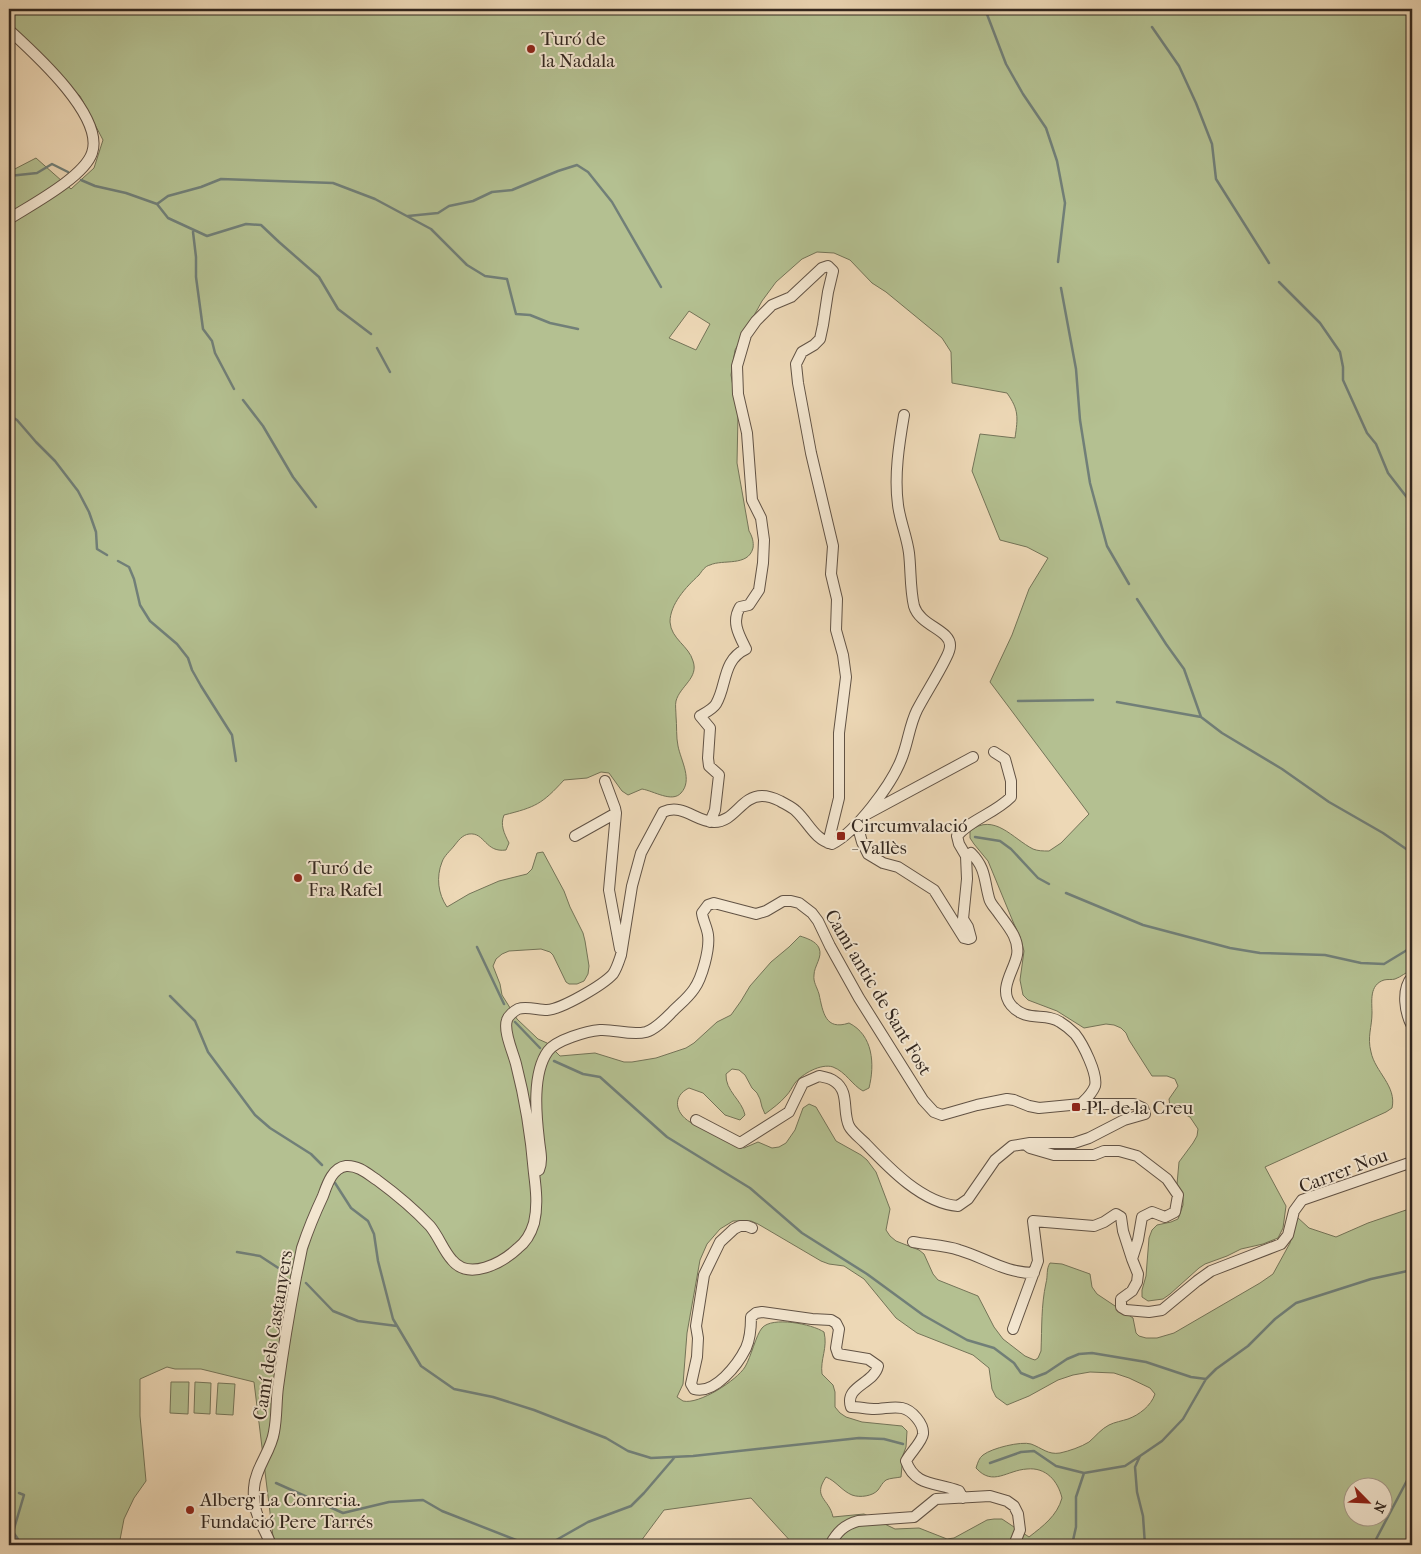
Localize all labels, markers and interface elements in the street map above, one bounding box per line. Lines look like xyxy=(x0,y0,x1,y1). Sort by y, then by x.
place label: Turó de la Nadala xyxy=(540,28,615,72)
marker: Turó de la Nadala xyxy=(525,43,537,55)
place label: Circumvalació - Vallès xyxy=(851,815,968,859)
marker: Circumvalació - Vallès xyxy=(835,830,847,842)
place label: Turó de Fra Rafel xyxy=(308,857,383,901)
marker: Turó de Fra Rafel xyxy=(292,872,304,884)
street label: Camí antic de Sant Fost xyxy=(820,906,936,1079)
place label: Pl. de la Creu xyxy=(1086,1097,1193,1119)
marker: Pl. de la Creu xyxy=(1070,1101,1082,1113)
street label: Carrer Nou xyxy=(1296,1144,1391,1198)
street label: Camí dels Castanyers xyxy=(249,1249,297,1422)
north arrow xyxy=(1344,1476,1394,1526)
place label: Alberg La Conreria. Fundació Pere Tarrés xyxy=(199,1489,373,1533)
text: N xyxy=(1369,1499,1389,1516)
marker: Alberg La Conreria. Fundació Pere Tarrés xyxy=(184,1504,196,1516)

